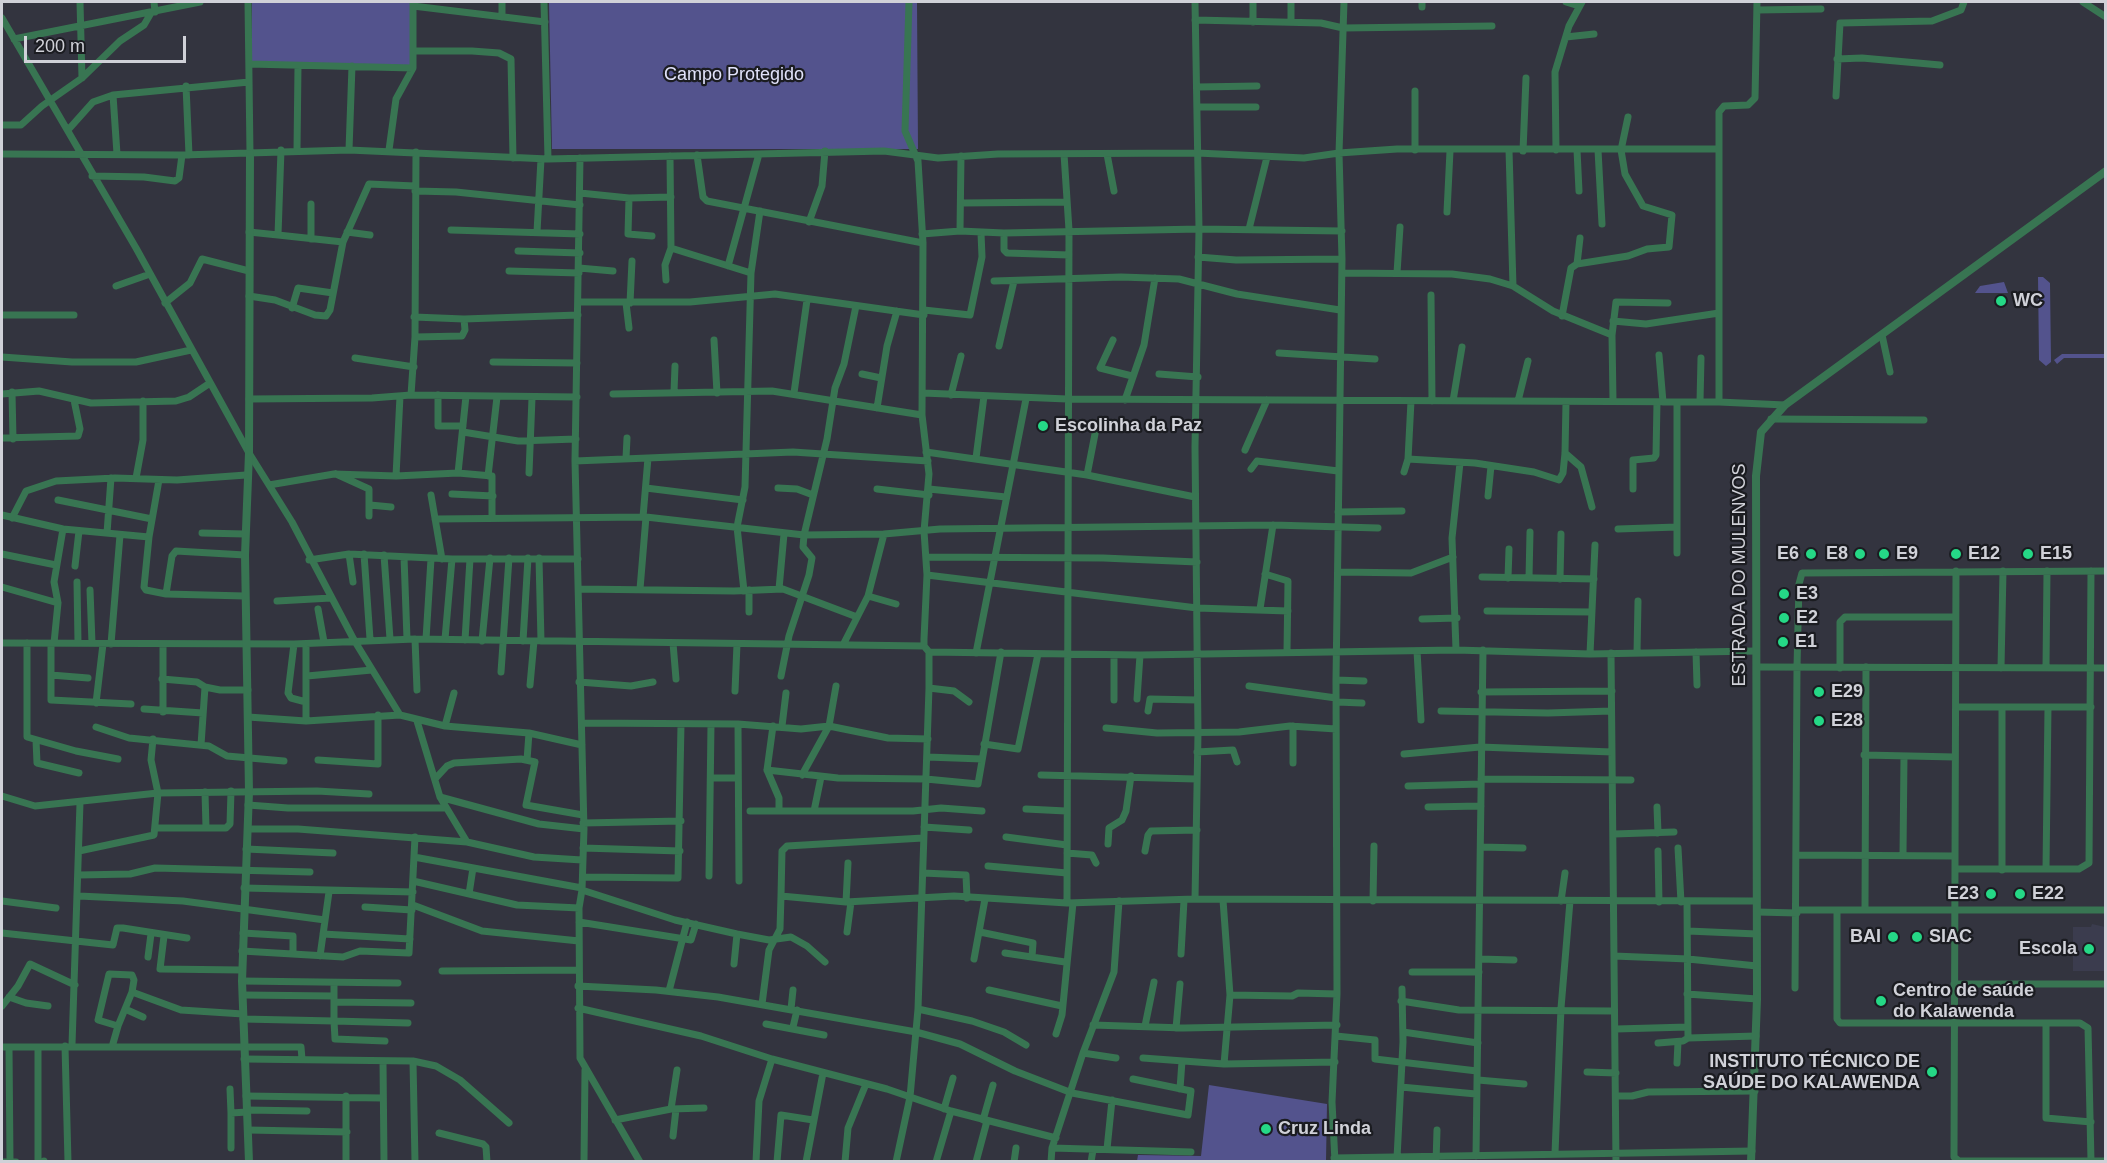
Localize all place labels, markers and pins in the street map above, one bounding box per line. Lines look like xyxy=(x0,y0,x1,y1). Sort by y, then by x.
place label: WC xyxy=(2013,290,2043,312)
marker: WC xyxy=(1994,294,2008,308)
place label: Escolinha da Paz xyxy=(1055,415,1202,437)
marker: Escolinha da Paz xyxy=(1036,419,1050,433)
place label: E6 xyxy=(1777,543,1799,565)
place label: E8 xyxy=(1826,543,1848,565)
place label: E9 xyxy=(1896,543,1918,565)
place label: E12 xyxy=(1968,543,2000,565)
place label: E15 xyxy=(2040,543,2072,565)
marker: E6 xyxy=(1804,547,1818,561)
marker: E8 xyxy=(1853,547,1867,561)
marker: E9 xyxy=(1877,547,1891,561)
marker: E12 xyxy=(1949,547,1963,561)
marker: E15 xyxy=(2021,547,2035,561)
place label: E3 xyxy=(1796,583,1818,605)
marker: E3 xyxy=(1777,587,1791,601)
place label: E2 xyxy=(1796,607,1818,629)
marker: E2 xyxy=(1777,611,1791,625)
place label: E1 xyxy=(1795,631,1817,653)
marker: E1 xyxy=(1776,635,1790,649)
place label: E29 xyxy=(1831,681,1863,703)
marker: E29 xyxy=(1812,685,1826,699)
place label: E28 xyxy=(1831,710,1863,732)
marker: E28 xyxy=(1812,714,1826,728)
place label: E23 xyxy=(1947,883,1979,905)
place label: E22 xyxy=(2032,883,2064,905)
marker: E23 xyxy=(1984,887,1998,901)
marker: E22 xyxy=(2013,887,2027,901)
place label: BAI xyxy=(1850,926,1881,948)
place label: SIAC xyxy=(1929,926,1972,948)
marker: BAI xyxy=(1886,930,1900,944)
marker: SIAC xyxy=(1910,930,1924,944)
place label: Escola xyxy=(2019,938,2077,960)
marker: Escola xyxy=(2082,942,2096,956)
place label: Centro de saúde do Kalawenda xyxy=(1893,980,2034,1022)
marker: Centro de saúde do Kalawenda xyxy=(1874,994,1888,1008)
place label: INSTITUTO TÉCNICO DE SAÚDE DO KALAWENDA xyxy=(1703,1051,1920,1094)
marker: INSTITUTO TÉCNICO DE SAÚDE DO KALAWENDA xyxy=(1925,1065,1939,1079)
place label: Cruz Linda xyxy=(1278,1118,1371,1140)
marker: Cruz Linda xyxy=(1259,1122,1273,1136)

